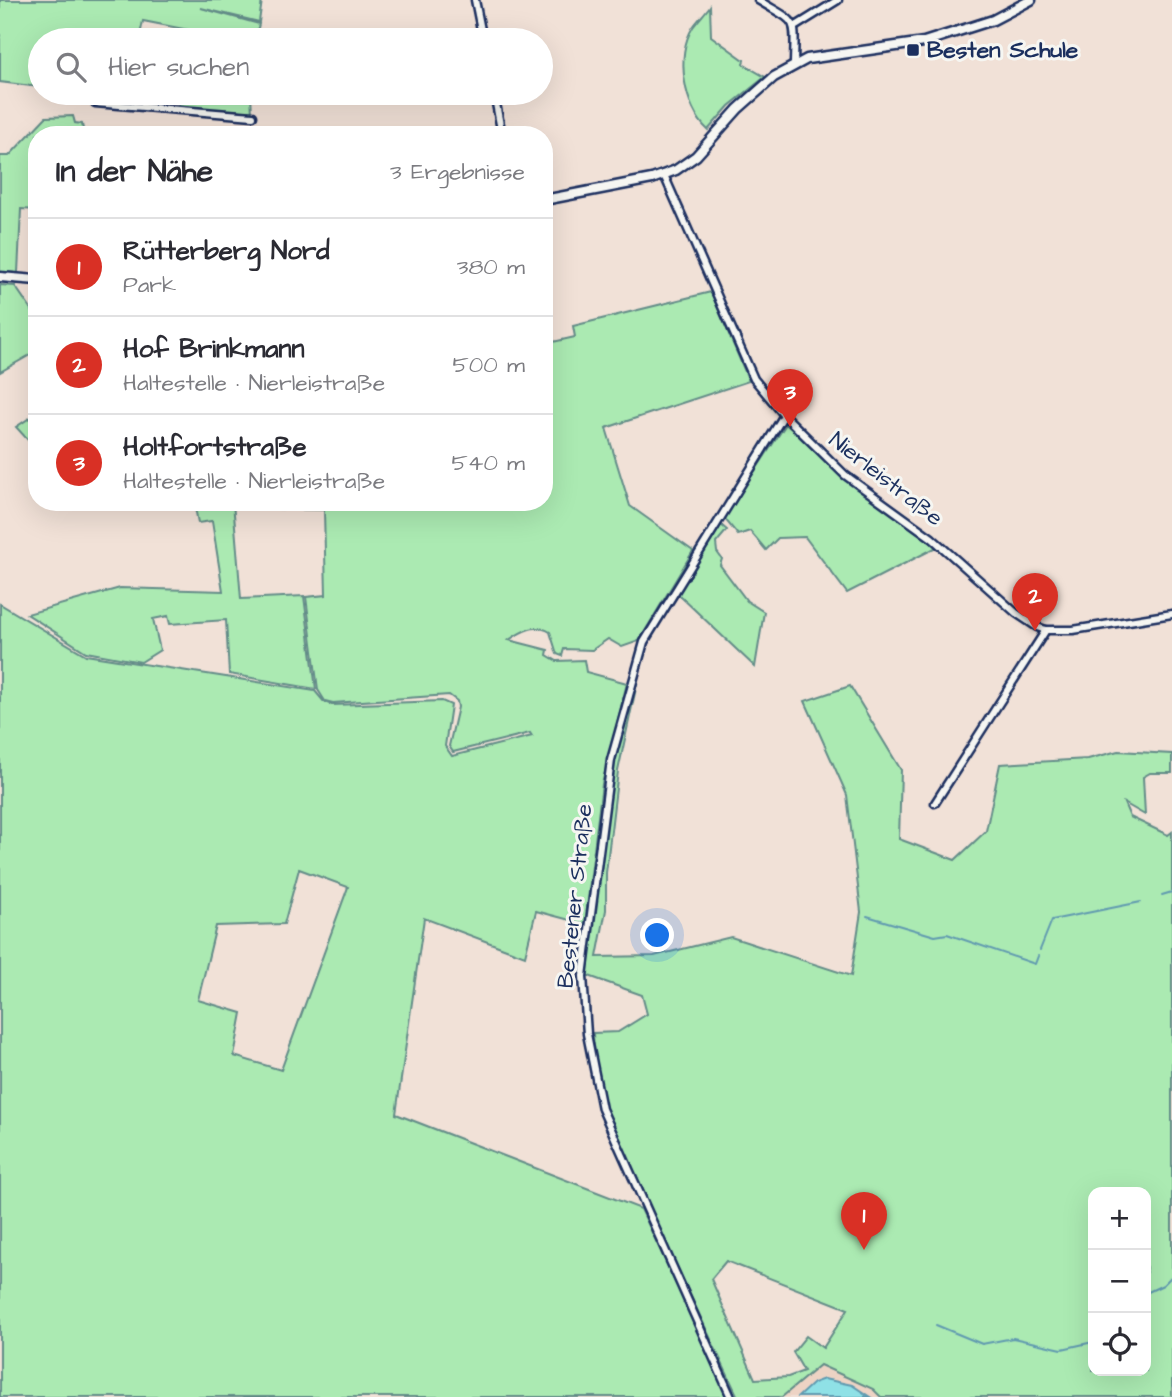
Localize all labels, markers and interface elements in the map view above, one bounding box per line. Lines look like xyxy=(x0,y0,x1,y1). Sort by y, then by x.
search box xyxy=(28,28,553,105)
place label: Besten Schule xyxy=(927,34,1079,66)
marker: Besten Schule xyxy=(905,42,921,58)
icon: search xyxy=(52,48,90,86)
text: Hier suchen xyxy=(108,49,249,85)
text: In der Nähe xyxy=(56,151,213,193)
text: 3 Ergebnisse xyxy=(390,156,525,188)
text: Rütterberg Nord xyxy=(123,233,330,269)
text: 1 xyxy=(78,251,80,283)
text: 380 m xyxy=(457,251,525,283)
text: Park xyxy=(123,269,176,301)
text: Hof Brinkmann xyxy=(123,331,304,367)
text: 2 xyxy=(72,349,86,381)
text: 500 m xyxy=(453,349,525,381)
text: Haltestelle · Nierleistraße xyxy=(123,367,385,399)
pin: 3 xyxy=(767,369,813,427)
street label: Nierleistraße xyxy=(822,424,950,534)
text: Holtfortstraße xyxy=(123,429,307,465)
text: 3 xyxy=(73,447,85,479)
text: 540 m xyxy=(451,447,525,479)
text: Haltestelle · Nierleistraße xyxy=(123,465,385,497)
pin: 2 xyxy=(1012,573,1058,631)
street label: Bestener Straße xyxy=(549,802,601,990)
your location xyxy=(640,918,674,952)
map controls xyxy=(1088,1187,1151,1376)
button: + xyxy=(1088,1187,1151,1250)
pin: 1 xyxy=(841,1192,887,1250)
button: − xyxy=(1088,1250,1151,1313)
button: locate xyxy=(1088,1313,1151,1376)

